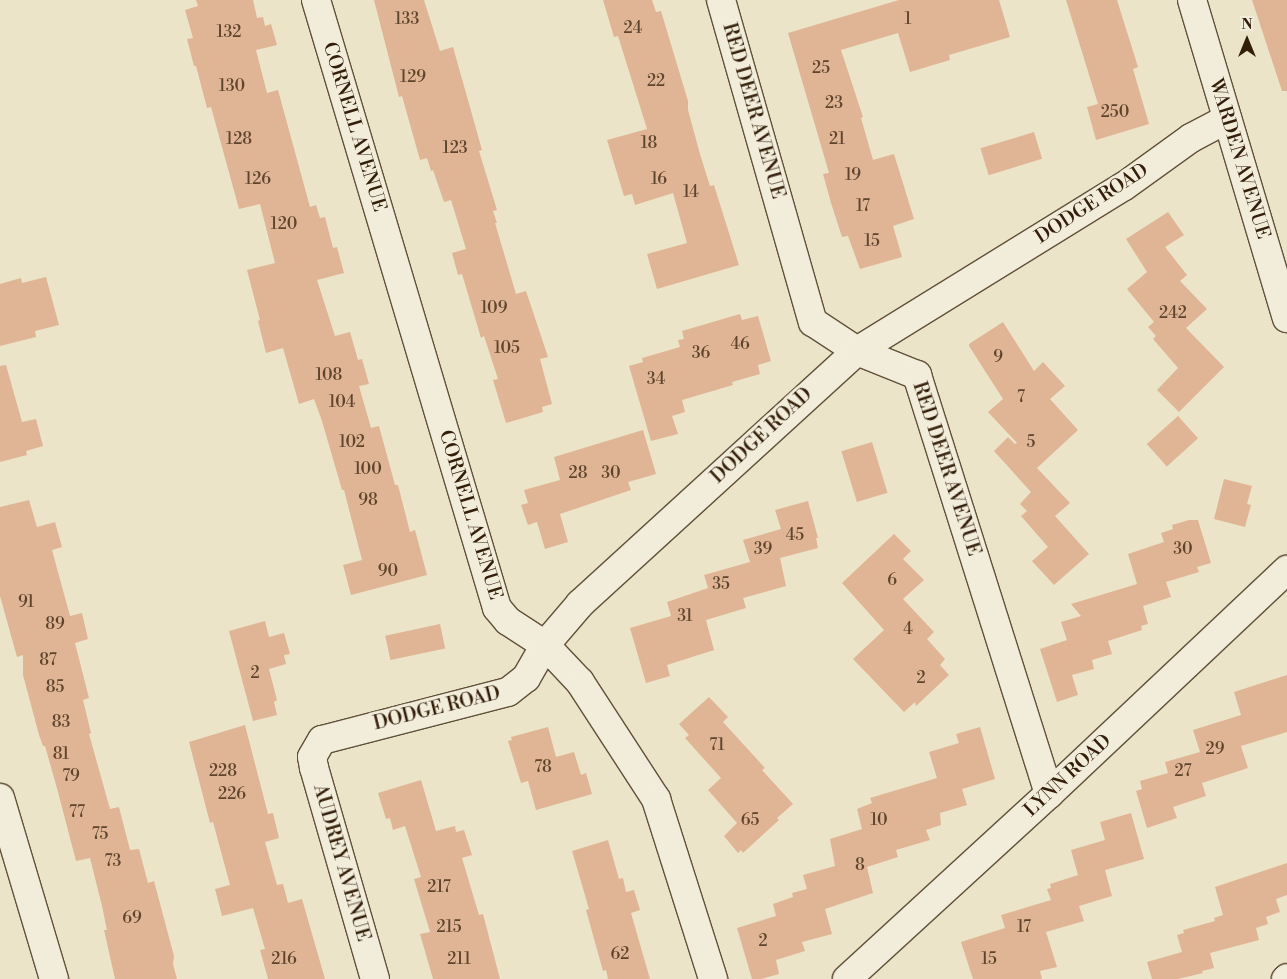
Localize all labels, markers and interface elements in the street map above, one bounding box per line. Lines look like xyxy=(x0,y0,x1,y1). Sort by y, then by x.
house number: 133 xyxy=(395,9,419,29)
house number: 1 xyxy=(905,9,911,29)
north arrow xyxy=(1222,15,1272,65)
text: N xyxy=(1241,16,1253,34)
house number: 24 xyxy=(624,18,642,38)
street label: RED DEER AVENUE xyxy=(717,20,789,202)
house number: 132 xyxy=(217,22,241,42)
street label: CORNELL AVENUE xyxy=(317,39,391,215)
house number: 25 xyxy=(812,58,830,78)
house number: 129 xyxy=(400,67,426,87)
house number: 22 xyxy=(647,71,665,91)
house number: 130 xyxy=(219,76,245,96)
street label: WARDEN AVENUE xyxy=(1204,76,1274,242)
house number: 23 xyxy=(825,93,843,113)
house number: 250 xyxy=(1101,102,1129,122)
house number: 128 xyxy=(226,129,252,149)
house number: 21 xyxy=(829,129,845,149)
house number: 18 xyxy=(641,133,657,153)
house number: 123 xyxy=(442,138,468,158)
street label: DODGE ROAD xyxy=(1031,159,1153,249)
house number: 19 xyxy=(845,165,861,185)
house number: 126 xyxy=(245,169,271,189)
house number: 16 xyxy=(651,169,667,189)
house number: 14 xyxy=(683,182,699,202)
house number: 17 xyxy=(856,196,870,216)
house number: 120 xyxy=(271,214,297,234)
house number: 15 xyxy=(864,231,880,251)
house number: 109 xyxy=(481,298,507,318)
house number: 242 xyxy=(1159,303,1187,323)
house number: 46 xyxy=(730,334,750,354)
house number: 105 xyxy=(494,338,520,358)
house number: 36 xyxy=(692,343,710,363)
house number: 9 xyxy=(993,347,1003,367)
house number: 108 xyxy=(316,365,342,385)
house number: 34 xyxy=(647,369,665,389)
street label: RED DEER AVENUE xyxy=(907,379,985,559)
street label: DODGE ROAD xyxy=(707,383,817,489)
house number: 7 xyxy=(1017,387,1025,407)
house number: 104 xyxy=(329,392,355,412)
street label: CORNELL AVENUE xyxy=(433,427,507,603)
house number: 102 xyxy=(339,432,365,452)
house number: 5 xyxy=(1027,432,1035,452)
house number: 100 xyxy=(354,459,382,479)
house number: 28 xyxy=(569,463,587,483)
house number: 30 xyxy=(601,463,621,483)
house number: 98 xyxy=(358,490,378,510)
house number: 45 xyxy=(786,525,804,545)
house number: 39 xyxy=(754,539,772,559)
house number: 30 xyxy=(1173,539,1193,559)
house number: 90 xyxy=(378,561,398,581)
house number: 6 xyxy=(887,570,897,590)
house number: 35 xyxy=(712,574,730,594)
house number: 91 xyxy=(18,592,34,612)
house number: 31 xyxy=(677,606,693,626)
house number: 89 xyxy=(45,614,65,634)
house number: 4 xyxy=(903,619,913,639)
house number: 87 xyxy=(39,650,57,670)
house number: 2 xyxy=(250,663,260,683)
house number: 2 xyxy=(916,668,926,688)
house number: 85 xyxy=(46,677,64,697)
street label: DODGE ROAD xyxy=(371,682,503,736)
house number: 83 xyxy=(52,712,70,732)
street label: LYNN ROAD xyxy=(1020,730,1116,822)
house number: 71 xyxy=(709,735,725,755)
house number: 29 xyxy=(1206,739,1224,759)
house number: 81 xyxy=(53,744,69,764)
house number: 78 xyxy=(534,757,552,777)
house number: 228 xyxy=(209,761,237,781)
house number: 27 xyxy=(1174,761,1192,781)
house number: 79 xyxy=(62,766,80,786)
street label: AUDREY AVENUE xyxy=(308,782,374,944)
house number: 226 xyxy=(218,784,246,804)
house number: 77 xyxy=(69,802,85,822)
house number: 65 xyxy=(741,810,759,830)
house number: 10 xyxy=(871,810,887,830)
house number: 75 xyxy=(92,824,108,844)
house number: 73 xyxy=(105,851,121,871)
house number: 8 xyxy=(855,855,865,875)
house number: 217 xyxy=(427,877,451,897)
house number: 69 xyxy=(122,908,142,928)
house number: 215 xyxy=(436,917,462,937)
house number: 17 xyxy=(1017,917,1031,937)
house number: 2 xyxy=(758,931,768,951)
house number: 62 xyxy=(611,944,629,964)
house number: 216 xyxy=(271,949,297,969)
house number: 211 xyxy=(447,949,471,969)
house number: 15 xyxy=(981,949,997,969)

